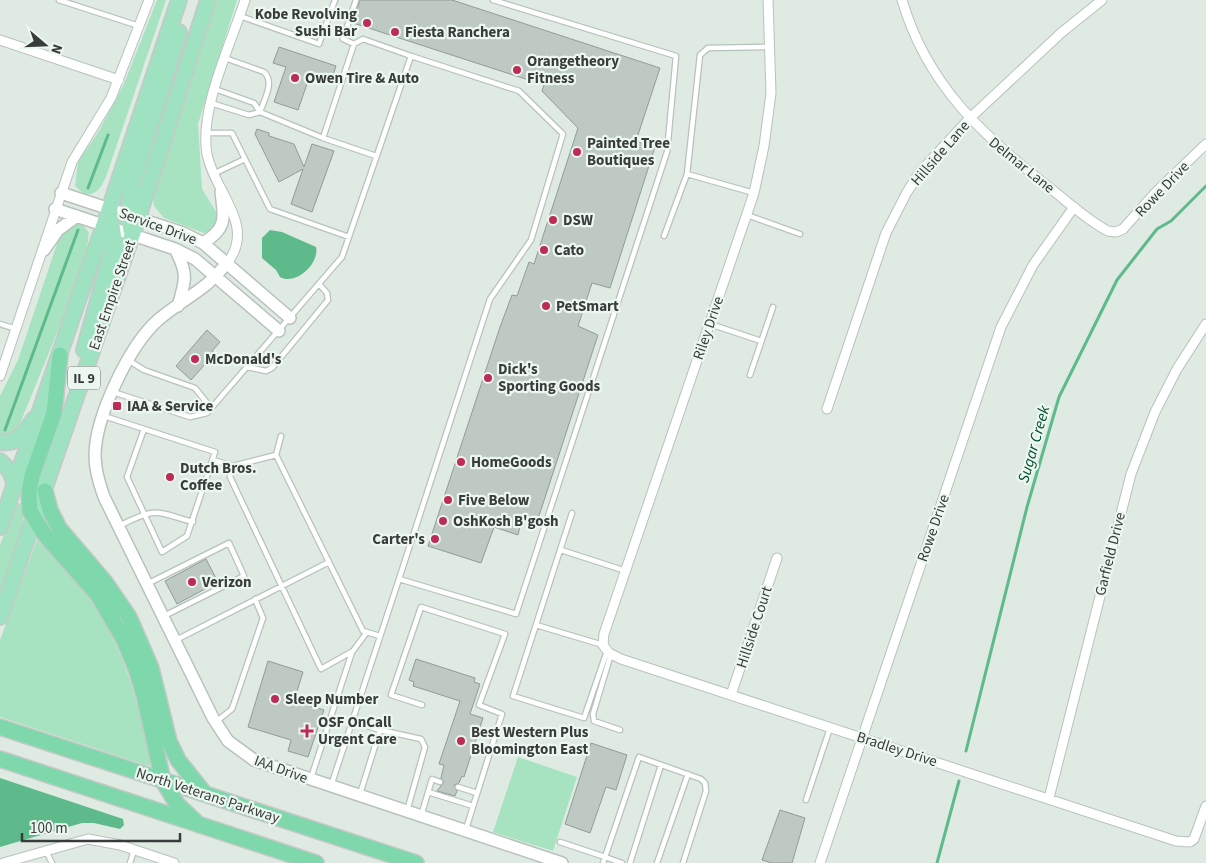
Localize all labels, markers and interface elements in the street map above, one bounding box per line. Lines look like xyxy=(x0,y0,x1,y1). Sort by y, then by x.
place label: Kobe Revolving Sushi Bar xyxy=(255,4,357,42)
marker: Kobe Revolving Sushi Bar xyxy=(361,17,373,29)
north arrow xyxy=(20,20,70,70)
place label: Fiesta Ranchera xyxy=(405,22,510,43)
marker: Fiesta Ranchera xyxy=(389,26,401,38)
text: N xyxy=(45,41,67,57)
place label: Orangetheory Fitness xyxy=(527,51,619,89)
marker: Orangetheory Fitness xyxy=(511,64,523,76)
place label: Owen Tire & Auto xyxy=(305,68,419,89)
marker: Owen Tire & Auto xyxy=(289,72,301,84)
street label: Hillside Lane xyxy=(906,116,975,191)
street label: Delmar Lane xyxy=(984,132,1059,198)
place label: Painted Tree Boutiques xyxy=(587,133,670,171)
marker: Painted Tree Boutiques xyxy=(571,146,583,158)
street label: Rowe Drive xyxy=(1130,157,1194,222)
street label: Service Drive xyxy=(116,203,200,250)
place label: DSW xyxy=(563,210,593,231)
marker: DSW xyxy=(547,214,559,226)
street label: East Empire Street xyxy=(84,237,141,353)
place label: Cato xyxy=(554,240,584,261)
marker: Cato xyxy=(538,244,550,256)
street label: Riley Drive xyxy=(688,293,729,363)
place label: PetSmart xyxy=(556,296,619,317)
marker: PetSmart xyxy=(540,300,552,312)
place label: McDonald's xyxy=(205,349,282,370)
marker: McDonald's xyxy=(189,353,201,365)
place label: Dick's Sporting Goods xyxy=(498,359,601,397)
road number: IL 9 xyxy=(68,366,100,389)
marker: Dick's Sporting Goods xyxy=(482,372,494,384)
place label: IAA & Service xyxy=(127,396,213,417)
marker: IAA & Service xyxy=(111,400,123,412)
water label: Sugar Creek xyxy=(1012,403,1056,485)
place label: HomeGoods xyxy=(471,452,552,473)
marker: HomeGoods xyxy=(455,456,467,468)
place label: Dutch Bros. Coffee xyxy=(180,458,256,496)
marker: Dutch Bros. Coffee xyxy=(164,471,176,483)
place label: Five Below xyxy=(458,490,530,511)
street label: Rowe Drive xyxy=(912,492,955,565)
marker: Five Below xyxy=(442,494,454,506)
street label: Garfield Drive xyxy=(1090,510,1131,598)
place label: OshKosh B'gosh xyxy=(453,511,559,532)
marker: OshKosh B'gosh xyxy=(437,515,449,527)
place label: Carter's xyxy=(372,529,425,550)
marker: Carter's xyxy=(429,533,441,545)
place label: Verizon xyxy=(201,572,252,593)
marker: Verizon xyxy=(186,576,198,588)
street label: Hillside Court xyxy=(731,583,778,671)
place label: Sleep Number xyxy=(285,689,378,710)
marker: Sleep Number xyxy=(269,693,281,705)
place label: OSF OnCall Urgent Care xyxy=(318,712,397,750)
place label: Best Western Plus Bloomington East xyxy=(471,722,589,760)
marker: OSF OnCall Urgent Care xyxy=(300,724,314,738)
street label: Bradley Drive xyxy=(854,727,940,772)
marker: Best Western Plus Bloomington East xyxy=(455,735,467,747)
street label: IAA Drive xyxy=(251,750,311,789)
street label: North Veterans Parkway xyxy=(134,762,282,829)
scale bar xyxy=(22,810,180,842)
text: 100 m xyxy=(30,818,68,839)

